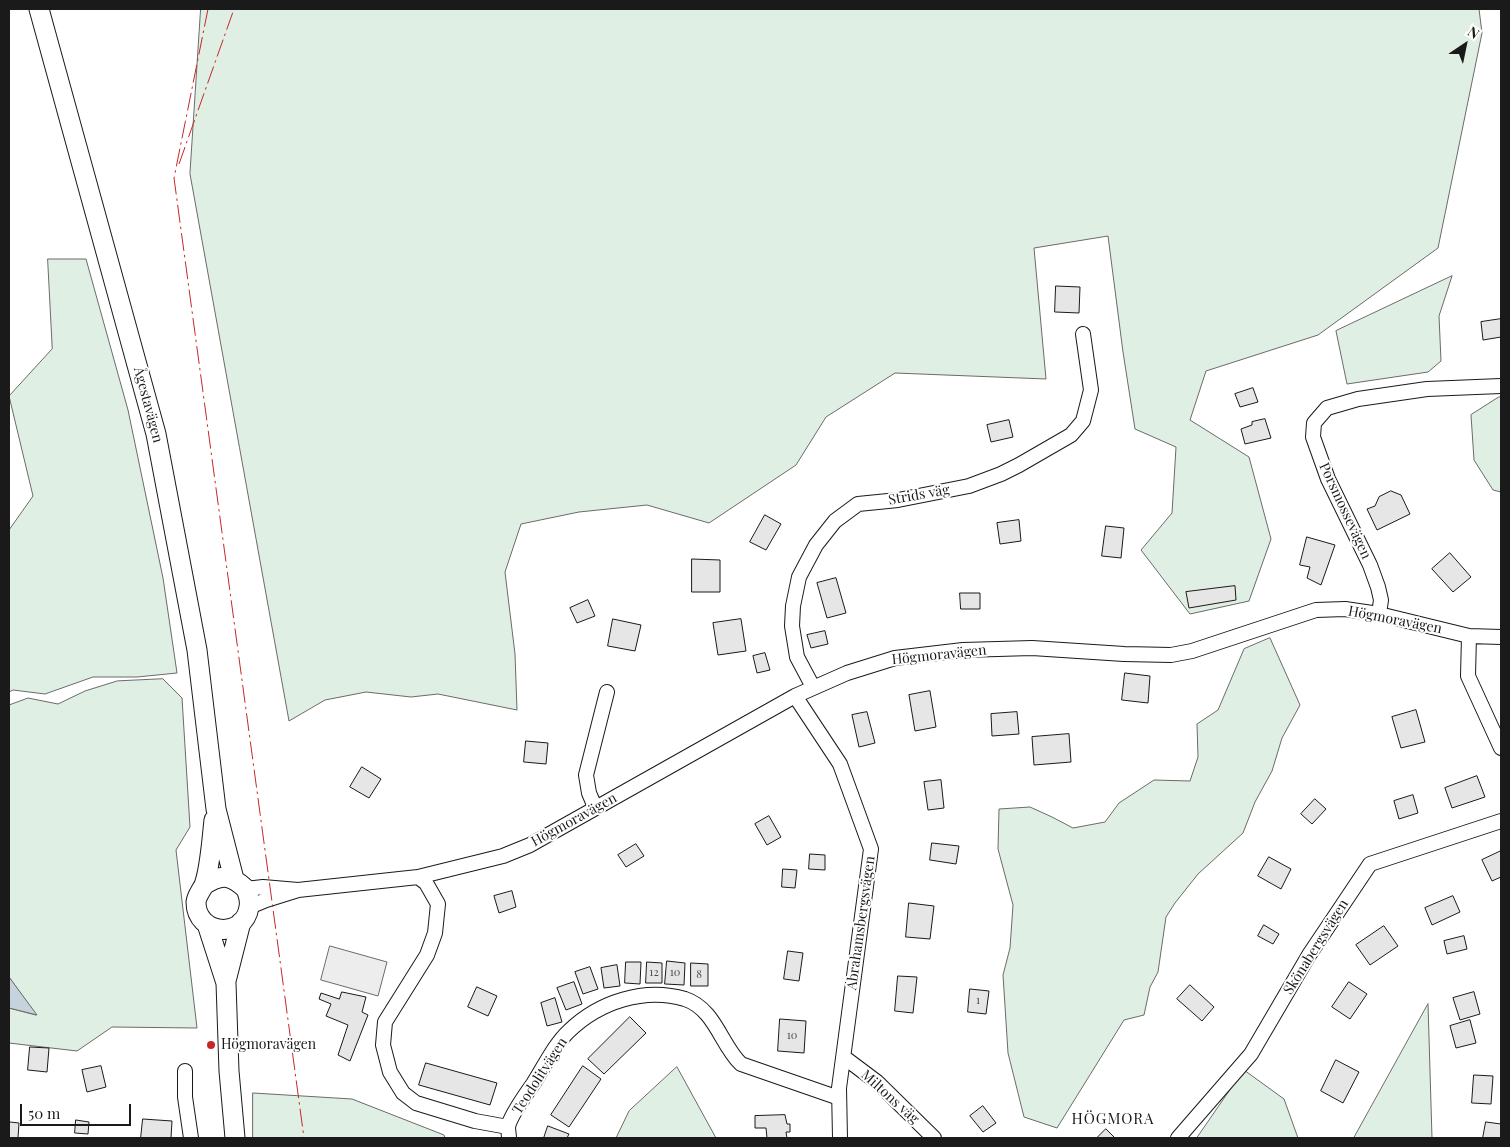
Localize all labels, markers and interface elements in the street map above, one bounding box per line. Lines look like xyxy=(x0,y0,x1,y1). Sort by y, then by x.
north arrow xyxy=(1440,20,1490,70)
text: N xyxy=(1464,21,1483,43)
street label: Ågestavägen xyxy=(130,365,166,445)
street label: Porsmossevägen xyxy=(1315,460,1375,562)
street label: Strids väg xyxy=(887,481,951,509)
street label: Högmoravägen xyxy=(1347,603,1443,637)
street label: Högmoravägen xyxy=(891,642,987,668)
street label: Högmoravägen xyxy=(528,790,620,850)
street label: Abrahamsbergsvägen xyxy=(843,855,879,991)
street label: Skönabergsvägen xyxy=(1280,896,1352,998)
house number: 12 xyxy=(649,966,659,980)
house number: 10 xyxy=(670,966,680,980)
house number: 8 xyxy=(696,968,702,982)
house number: 1 xyxy=(976,994,980,1008)
house number: 10 xyxy=(787,1029,797,1043)
street label: Teodolitvägen xyxy=(509,1035,571,1117)
place label: Högmoravägen xyxy=(221,1037,316,1053)
marker: Högmoravägen xyxy=(205,1039,217,1051)
street label: Miltons väg xyxy=(858,1067,922,1127)
scale bar xyxy=(22,1094,134,1126)
text: 50 m xyxy=(28,1103,60,1123)
district label: HÖGMORA xyxy=(1071,1110,1155,1128)

